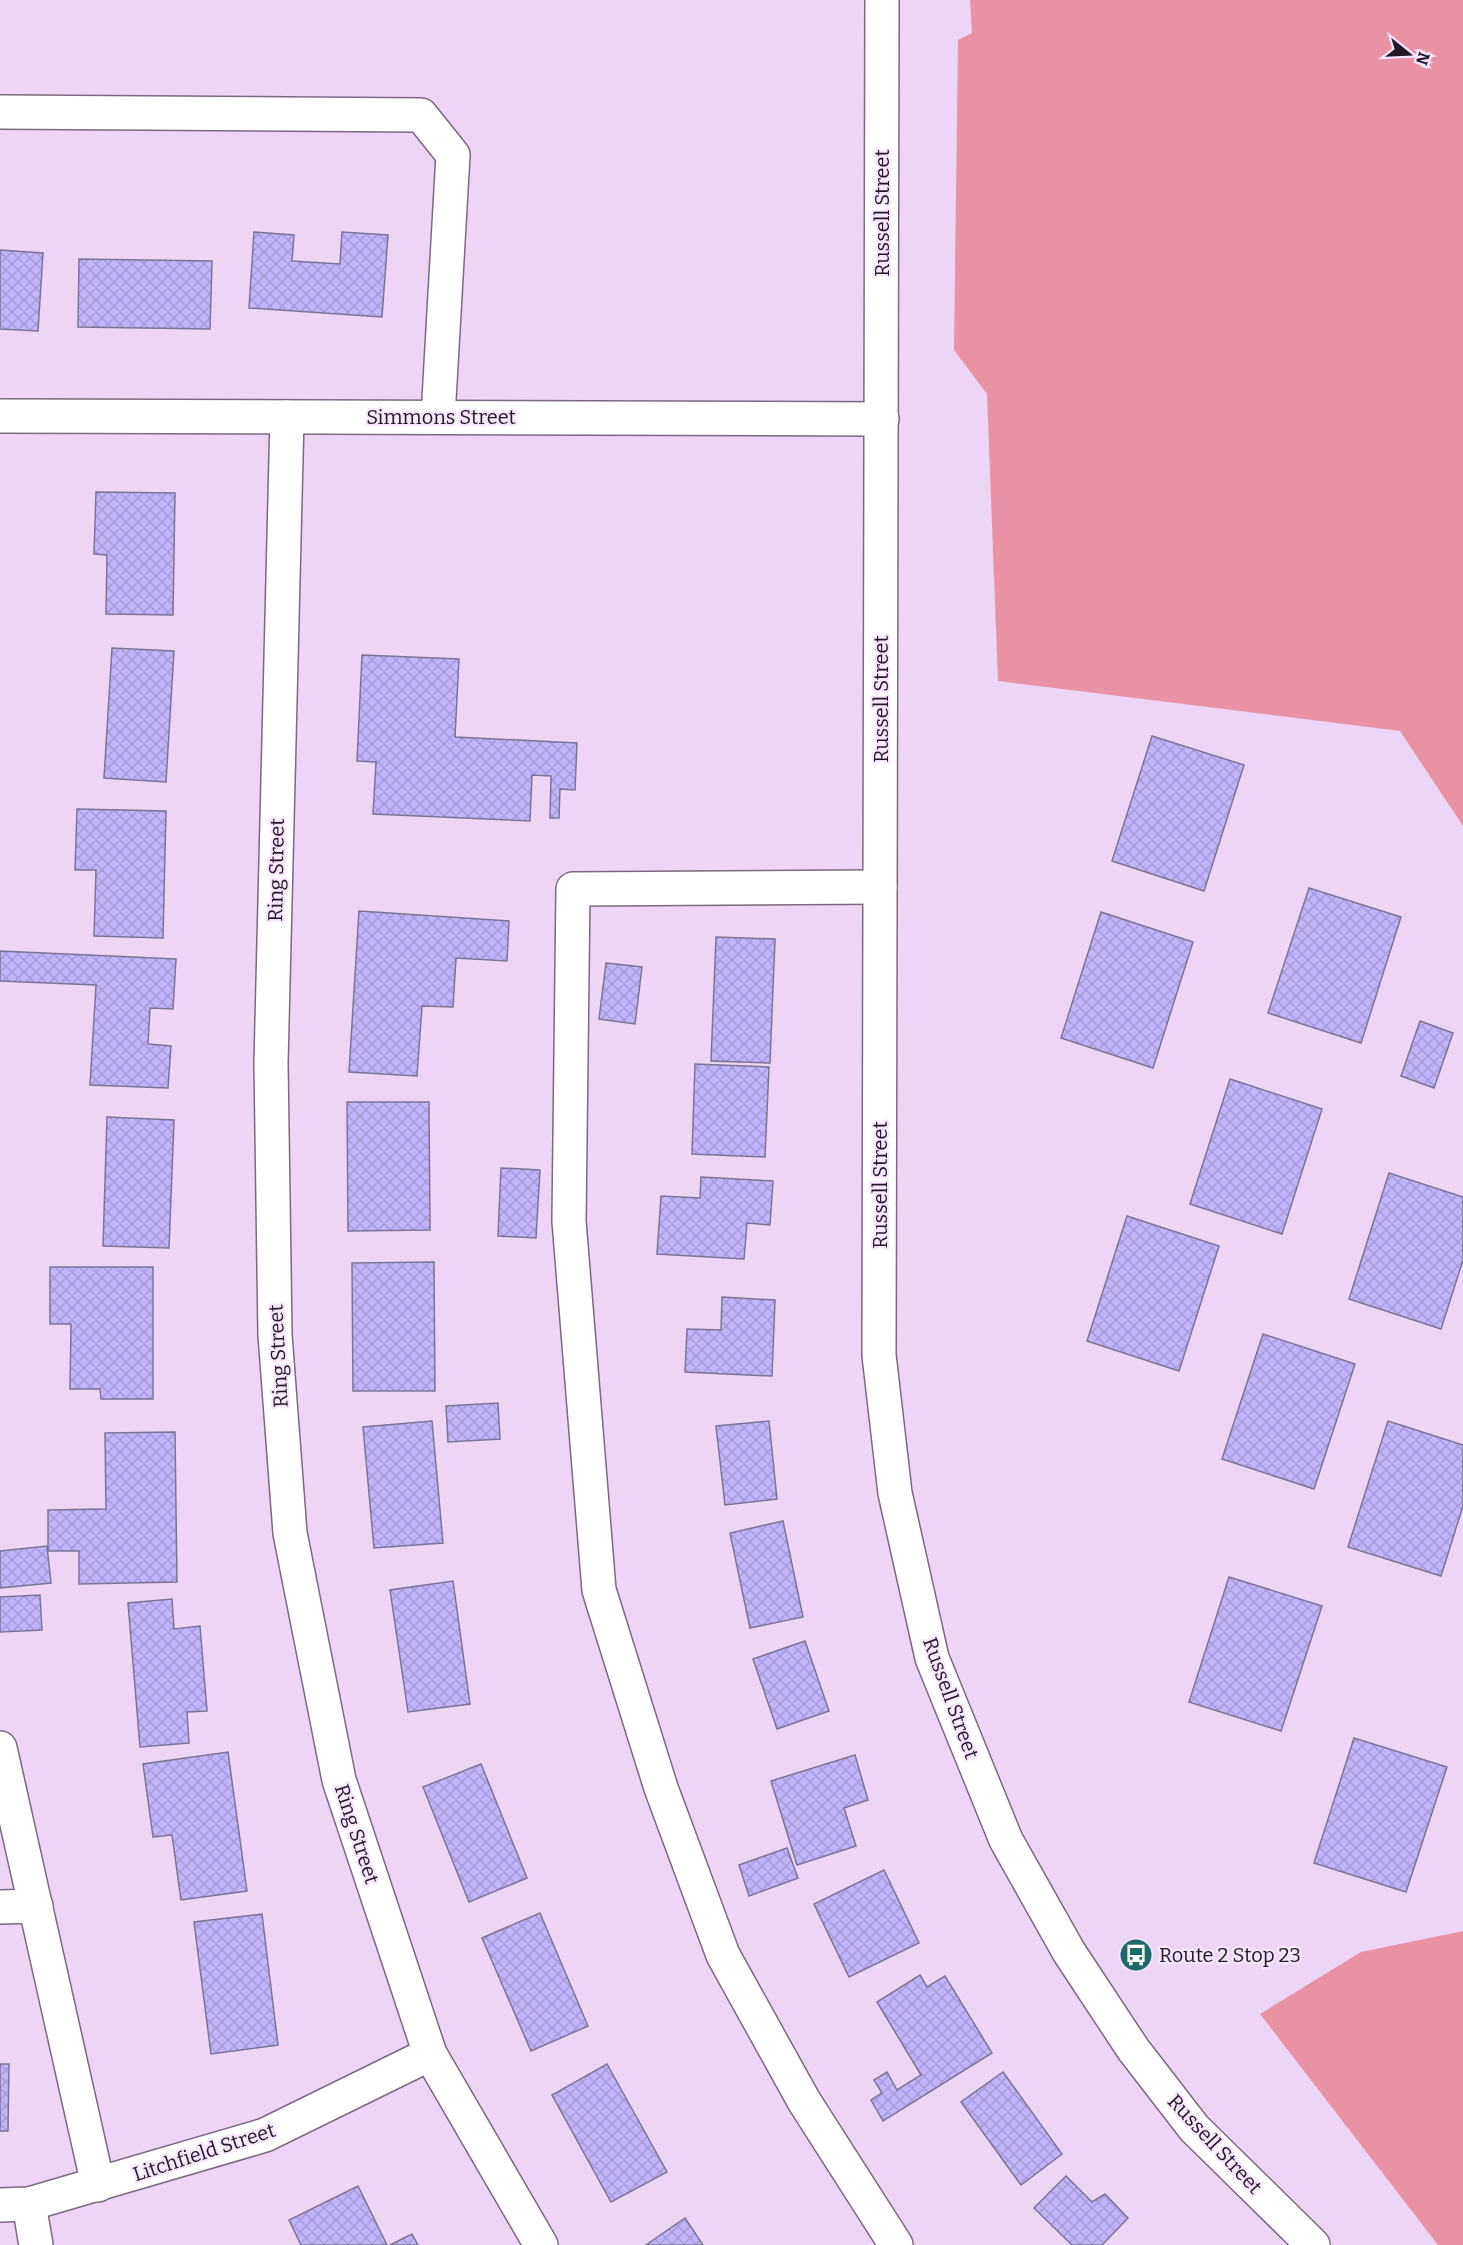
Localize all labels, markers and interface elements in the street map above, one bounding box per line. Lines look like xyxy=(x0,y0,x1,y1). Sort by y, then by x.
north arrow xyxy=(1379,24,1439,84)
text: N xyxy=(1412,50,1434,67)
street label: Russell Street xyxy=(870,149,894,277)
street label: Simmons Street xyxy=(366,405,516,429)
street label: Russell Street xyxy=(869,635,893,763)
street label: Ring Street xyxy=(263,818,289,922)
street label: Russell Street xyxy=(868,1121,892,1249)
street label: Ring Street xyxy=(263,1304,293,1408)
street label: Russell Street xyxy=(918,1634,984,1762)
street label: Ring Street xyxy=(330,1781,384,1887)
bus stop icon: Route 2 Stop 23 xyxy=(1118,1937,1154,1973)
place label: Route 2 Stop 23 xyxy=(1159,1943,1301,1967)
street label: Russell Street xyxy=(1163,2089,1267,2199)
street label: Litchfield Street xyxy=(130,2118,278,2186)

